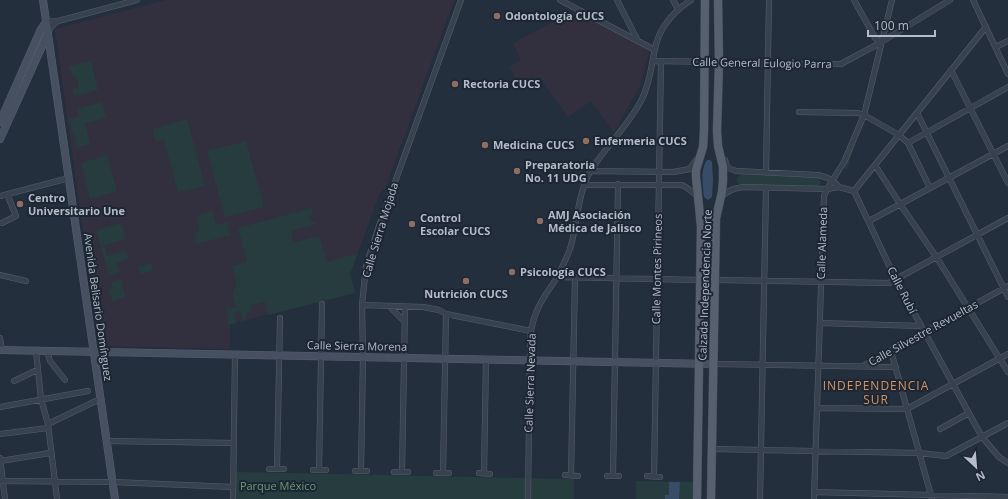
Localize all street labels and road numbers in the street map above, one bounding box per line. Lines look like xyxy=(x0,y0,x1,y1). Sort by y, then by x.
street label: Calle General Eulogio Parra xyxy=(692,54,832,71)
street label: Calle Sierra Mojada xyxy=(358,180,401,279)
street label: Calle Alameda xyxy=(813,206,830,280)
street label: Calzada Independencia Norte xyxy=(694,209,715,361)
street label: Calle Montes Pirineos xyxy=(648,214,665,324)
street label: Avenida Belisario Domínguez xyxy=(81,232,116,382)
street label: Calle Rubí xyxy=(884,264,921,316)
street label: Calle Silvestre Revueltas xyxy=(865,296,980,369)
street label: Calle Sierra Nevada xyxy=(520,333,539,433)
street label: Calle Sierra Morena xyxy=(307,337,407,354)

